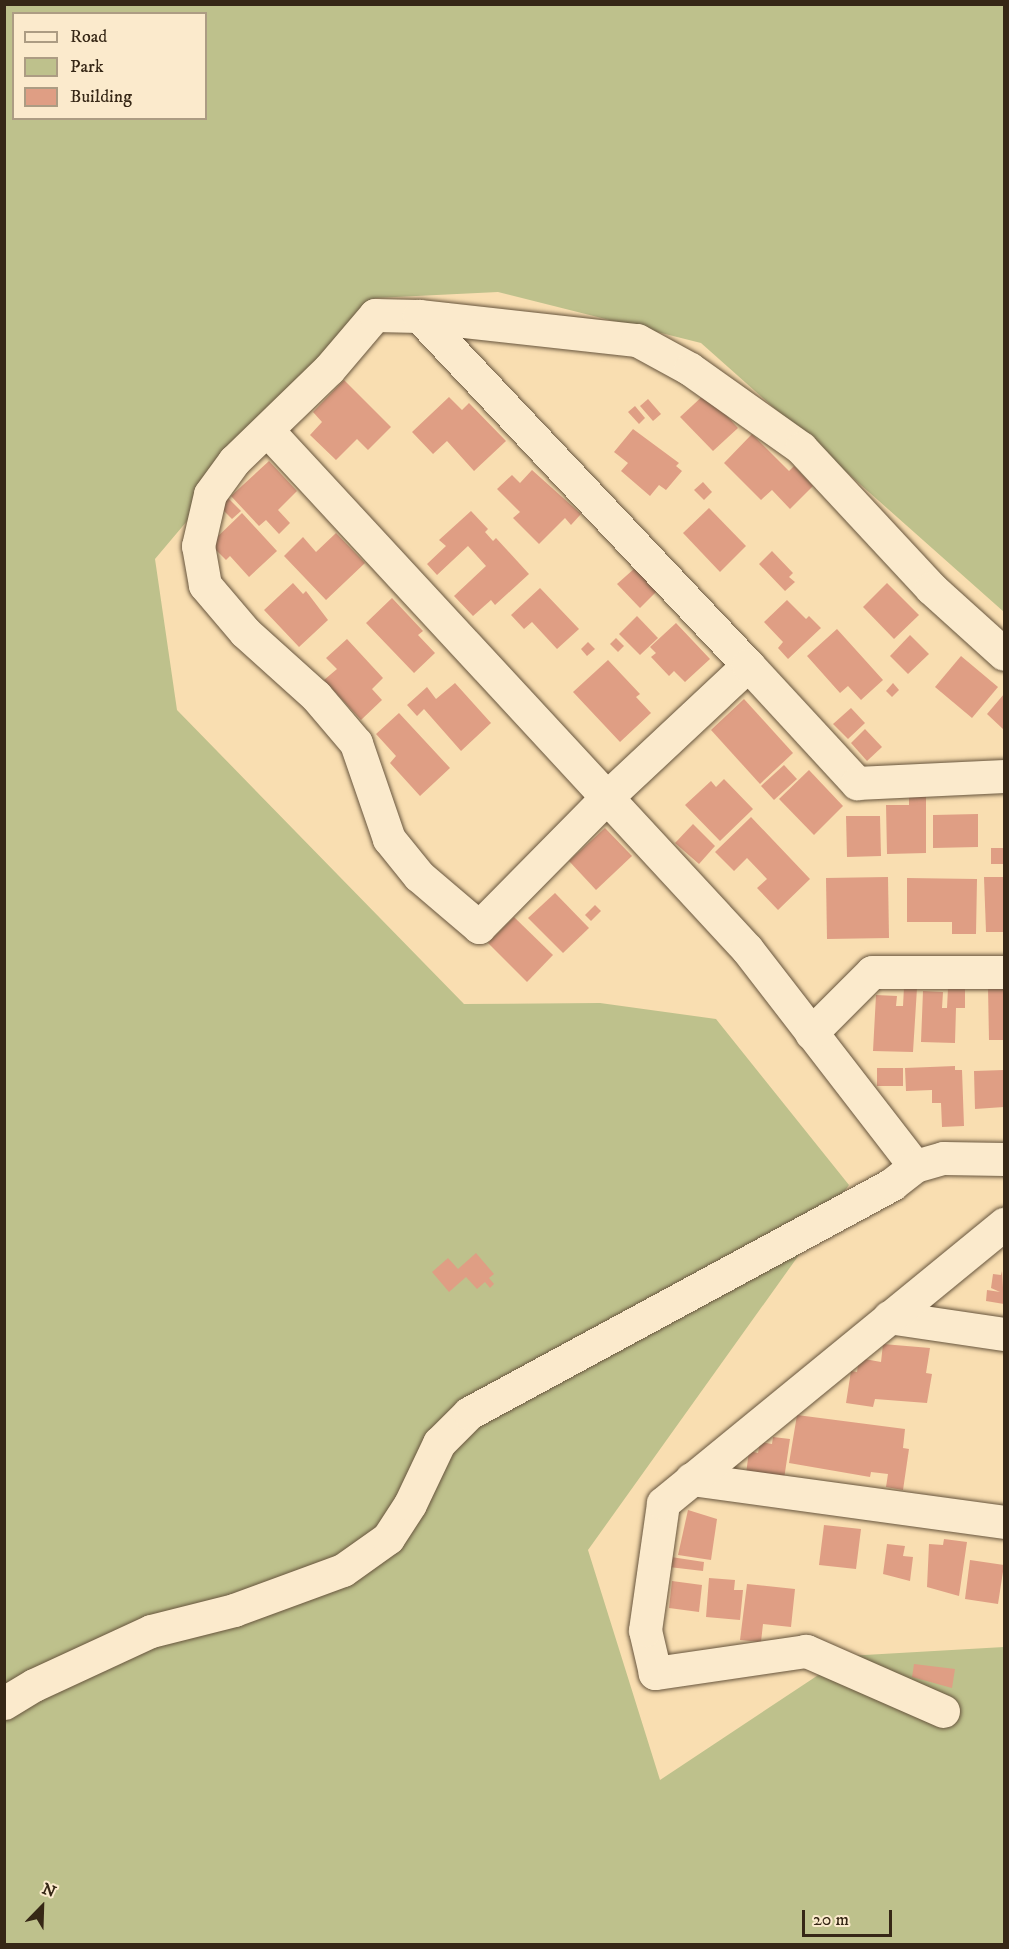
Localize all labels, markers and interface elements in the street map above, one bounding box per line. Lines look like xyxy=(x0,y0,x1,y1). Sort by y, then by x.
legend xyxy=(12,12,207,120)
text: Road xyxy=(70,26,107,48)
text: Park xyxy=(70,56,104,78)
text: Building xyxy=(70,86,132,108)
north arrow xyxy=(12,1877,72,1937)
text: N xyxy=(39,1879,59,1902)
scale bar xyxy=(805,1898,895,1936)
text: 20 m xyxy=(813,1909,849,1931)

